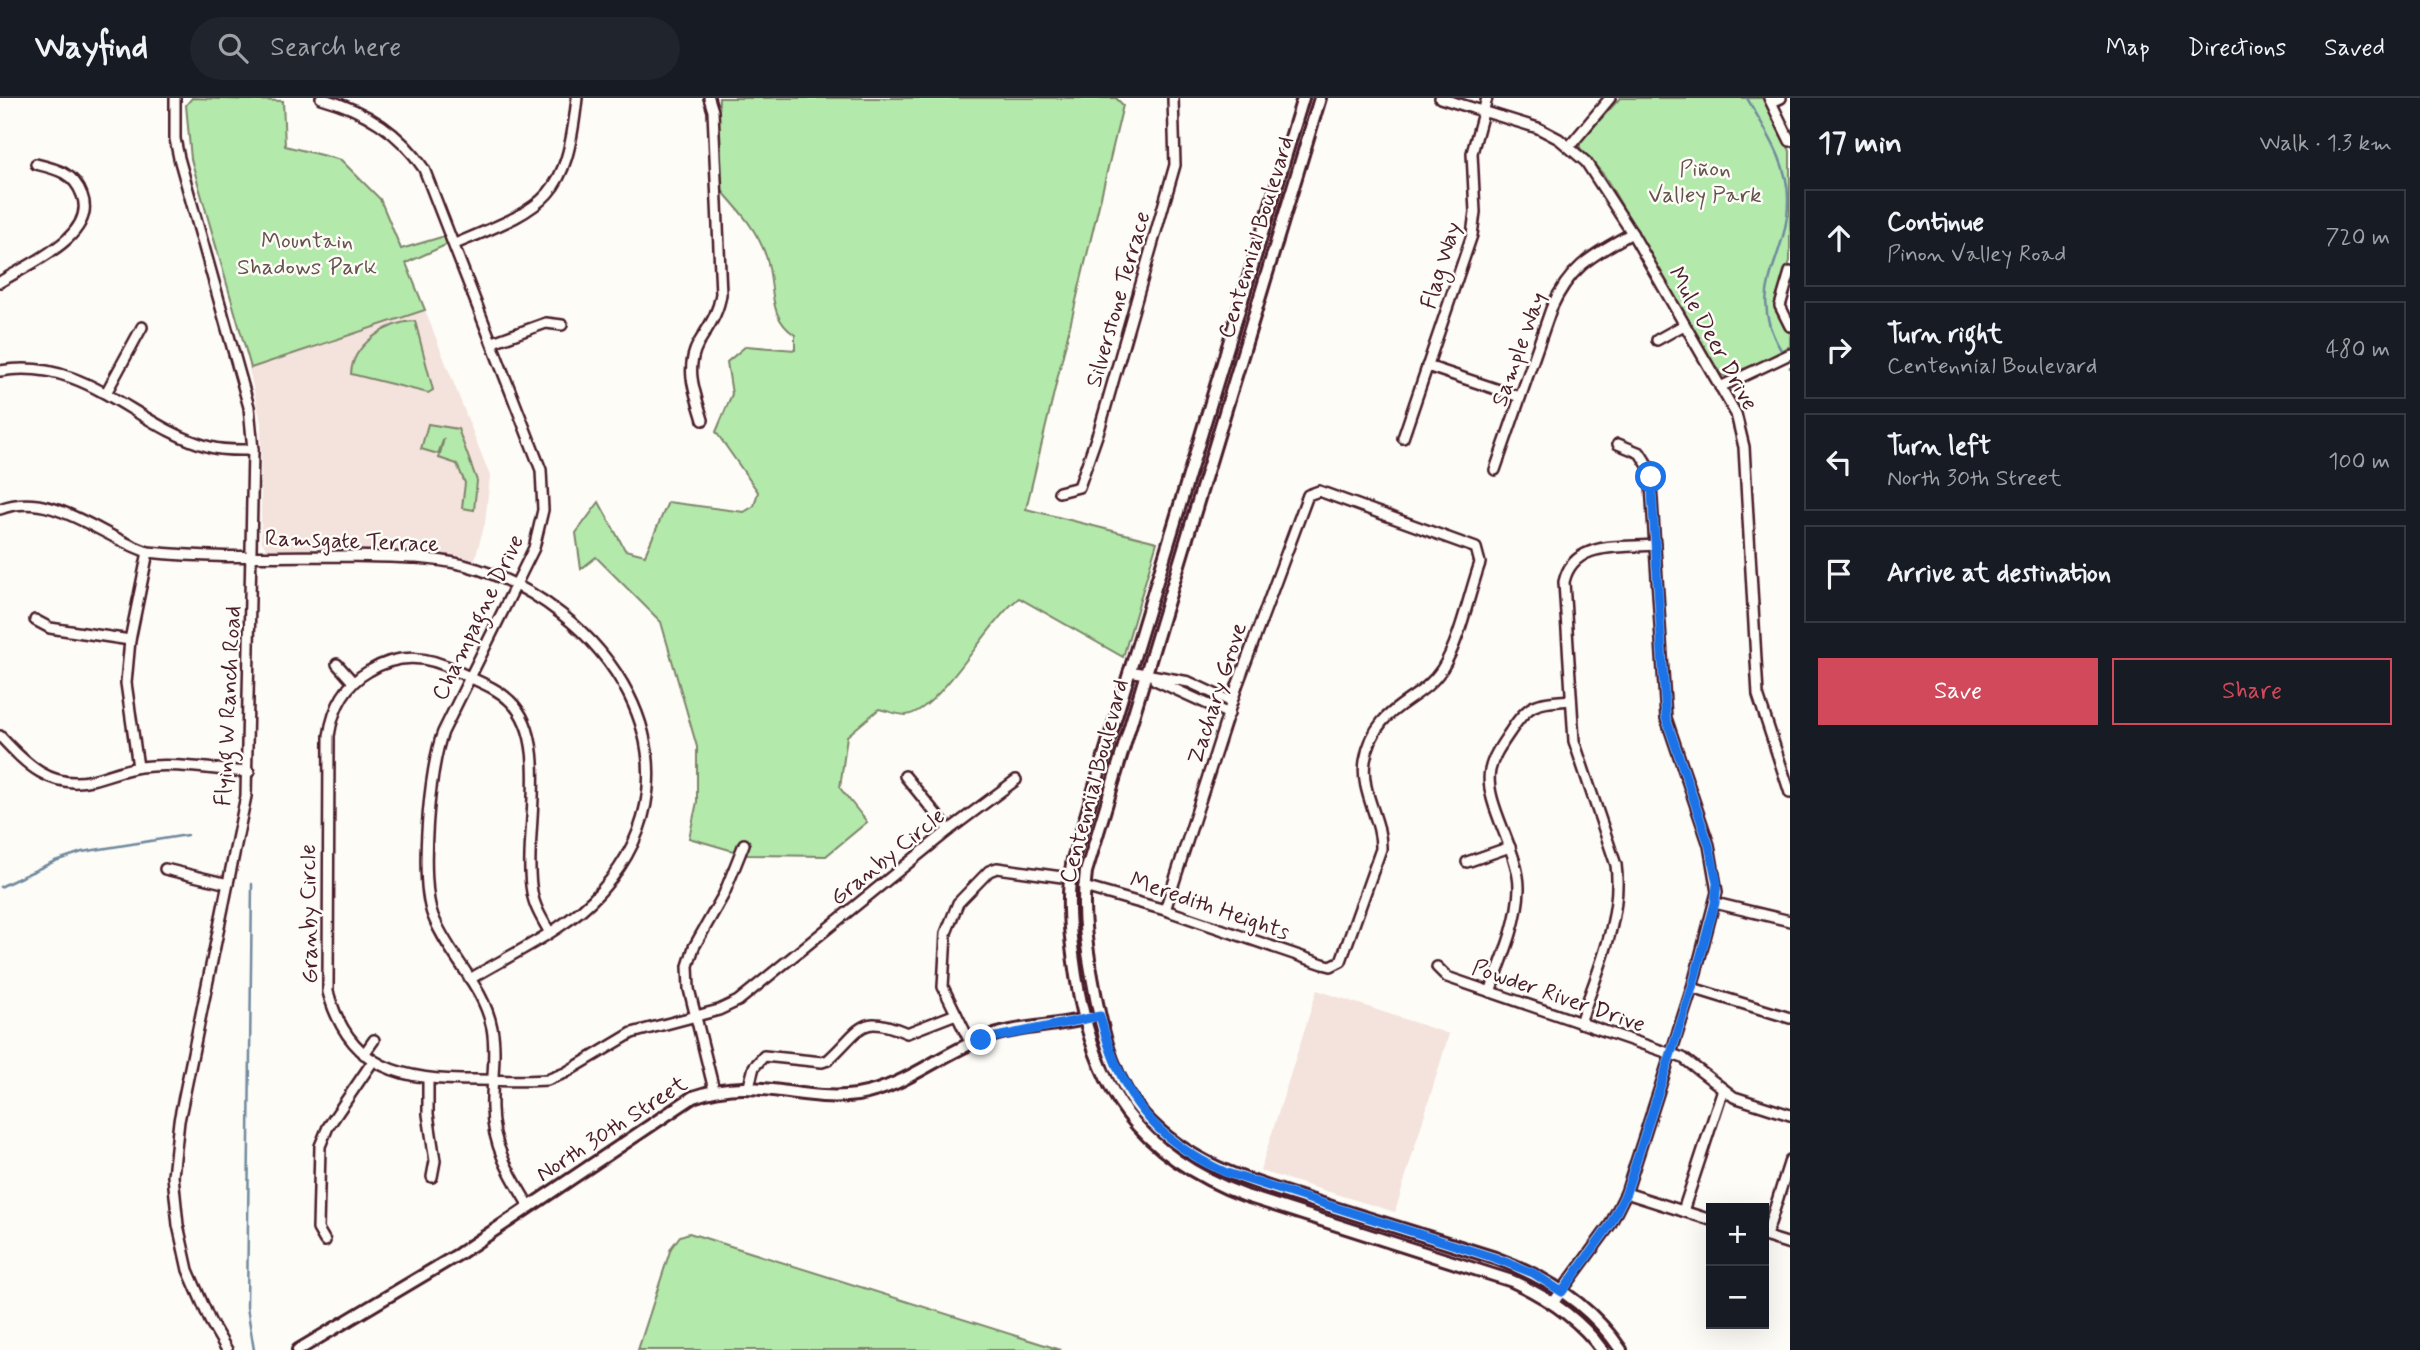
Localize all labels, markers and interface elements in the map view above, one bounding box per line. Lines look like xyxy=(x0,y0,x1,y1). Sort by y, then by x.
search box xyxy=(190,17,680,80)
text: Wayfind xyxy=(35,26,148,70)
icon: search xyxy=(214,29,252,67)
text: Search here xyxy=(270,31,401,65)
text: Map xyxy=(2106,33,2150,64)
text: Directions xyxy=(2188,33,2286,64)
text: Saved xyxy=(2324,33,2385,64)
text: 17 min xyxy=(1818,124,1902,163)
text: Walk · 1.3 km xyxy=(2259,129,2392,159)
street label: Centennial Boulevard xyxy=(1212,133,1302,342)
park label: Piñon Valley Park xyxy=(1648,155,1762,211)
text: Continue xyxy=(1887,206,1984,240)
street label: Silverstone Terrace xyxy=(1079,208,1158,391)
street label: Flag Way xyxy=(1414,218,1471,313)
icon: ahead xyxy=(1820,219,1858,257)
text: 720 m xyxy=(2326,223,2390,253)
park label: Mountain Shadows Park xyxy=(237,227,377,283)
text: Pinon Valley Road xyxy=(1887,240,2066,270)
street label: Mule Deer Drive xyxy=(1660,262,1764,416)
street label: Sample Way xyxy=(1485,288,1554,411)
text: Turn right xyxy=(1887,318,2003,352)
icon: right xyxy=(1820,331,1858,369)
text: 480 m xyxy=(2326,335,2390,365)
text: Centennial Boulevard xyxy=(1887,352,2097,382)
text: Turn left xyxy=(1887,430,1991,464)
icon: left xyxy=(1820,443,1858,481)
text: 100 m xyxy=(2328,447,2390,477)
route start xyxy=(1635,461,1666,492)
text: North 30th Street xyxy=(1887,464,2062,494)
street label: Ramsgate Terrace xyxy=(264,524,440,560)
street label: Champagne Drive xyxy=(426,530,534,707)
icon: arrive xyxy=(1820,555,1858,593)
text: Arrive at destination xyxy=(1887,557,2111,591)
street label: Flying W Ranch Road xyxy=(209,605,251,807)
street label: Zachary Grove xyxy=(1181,619,1255,768)
button: Save xyxy=(1818,658,2098,725)
button: Share xyxy=(2112,658,2392,725)
street label: Centennial Boulevard xyxy=(1053,676,1137,887)
street label: Granby Circle xyxy=(825,802,952,913)
street label: Granby Circle xyxy=(294,844,326,984)
street label: Meredith Heights xyxy=(1126,866,1293,948)
street label: Powder River Drive xyxy=(1468,953,1649,1041)
route end xyxy=(965,1024,996,1055)
street label: North 30th Street xyxy=(531,1069,694,1190)
map controls xyxy=(1706,1203,1769,1329)
button: + xyxy=(1706,1203,1769,1266)
button: − xyxy=(1706,1266,1769,1329)

